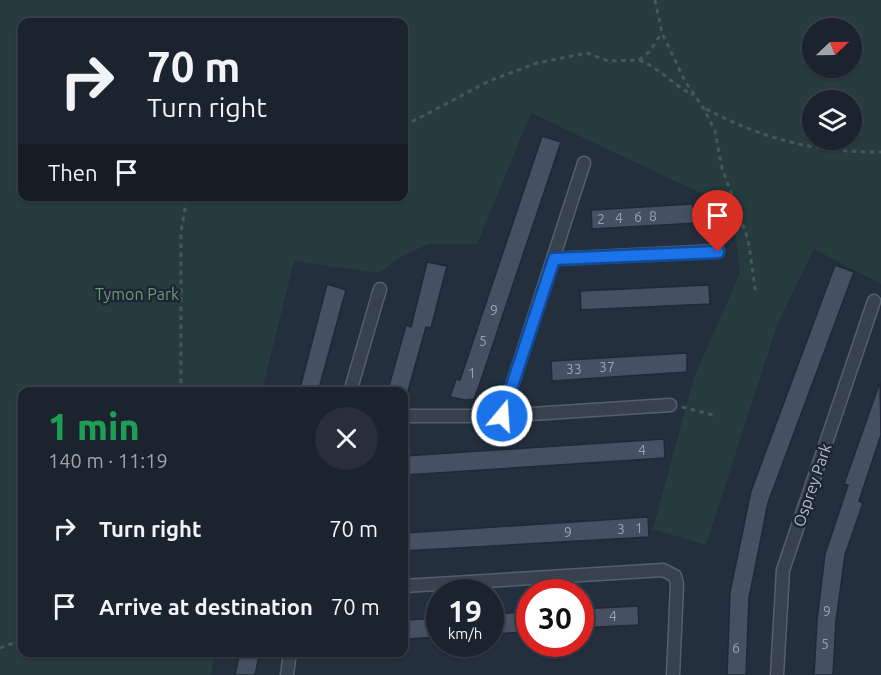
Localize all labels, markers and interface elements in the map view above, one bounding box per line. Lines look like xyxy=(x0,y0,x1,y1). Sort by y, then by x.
north arrow xyxy=(802,18,862,78)
map controls xyxy=(802,18,862,150)
icon: right xyxy=(48,42,126,120)
text: 70 m xyxy=(147,43,241,90)
button: layers xyxy=(802,90,862,150)
text: Turn right xyxy=(147,92,267,122)
icon: arrive xyxy=(110,156,143,189)
text: Then xyxy=(48,160,98,185)
pin xyxy=(692,190,743,252)
icon: arrive xyxy=(701,199,734,232)
house number: 8 xyxy=(649,208,657,224)
house number: 6 xyxy=(634,209,642,225)
house number: 4 xyxy=(615,210,623,226)
house number: 2 xyxy=(597,211,605,227)
park label: Tymon Park xyxy=(95,285,179,303)
house number: 9 xyxy=(490,302,498,318)
house number: 5 xyxy=(479,333,487,349)
house number: 37 xyxy=(599,359,615,375)
house number: 33 xyxy=(566,361,582,377)
house number: 1 xyxy=(468,365,476,381)
position arrow xyxy=(470,384,534,448)
text: 1 min xyxy=(48,406,140,447)
button: close xyxy=(315,407,378,470)
street label: Osprey Park xyxy=(789,441,835,529)
house number: 4 xyxy=(638,442,646,458)
text: 140 m · 11:19 xyxy=(48,449,168,472)
icon: right xyxy=(48,512,81,545)
text: Turn right xyxy=(99,516,201,541)
text: 70 m xyxy=(329,516,378,541)
house number: 1 xyxy=(635,520,643,536)
house number: 3 xyxy=(617,521,625,537)
house number: 9 xyxy=(564,524,572,540)
speed limit sign: 30 xyxy=(516,579,594,657)
icon: arrive xyxy=(48,590,81,623)
text: Arrive at destination xyxy=(99,594,313,619)
text: 70 m xyxy=(331,594,380,619)
text: 19 xyxy=(448,594,482,628)
house number: 9 xyxy=(823,603,831,619)
house number: 4 xyxy=(609,608,617,624)
text: km/h xyxy=(448,625,482,642)
house number: 5 xyxy=(821,636,829,652)
house number: 6 xyxy=(732,640,740,656)

